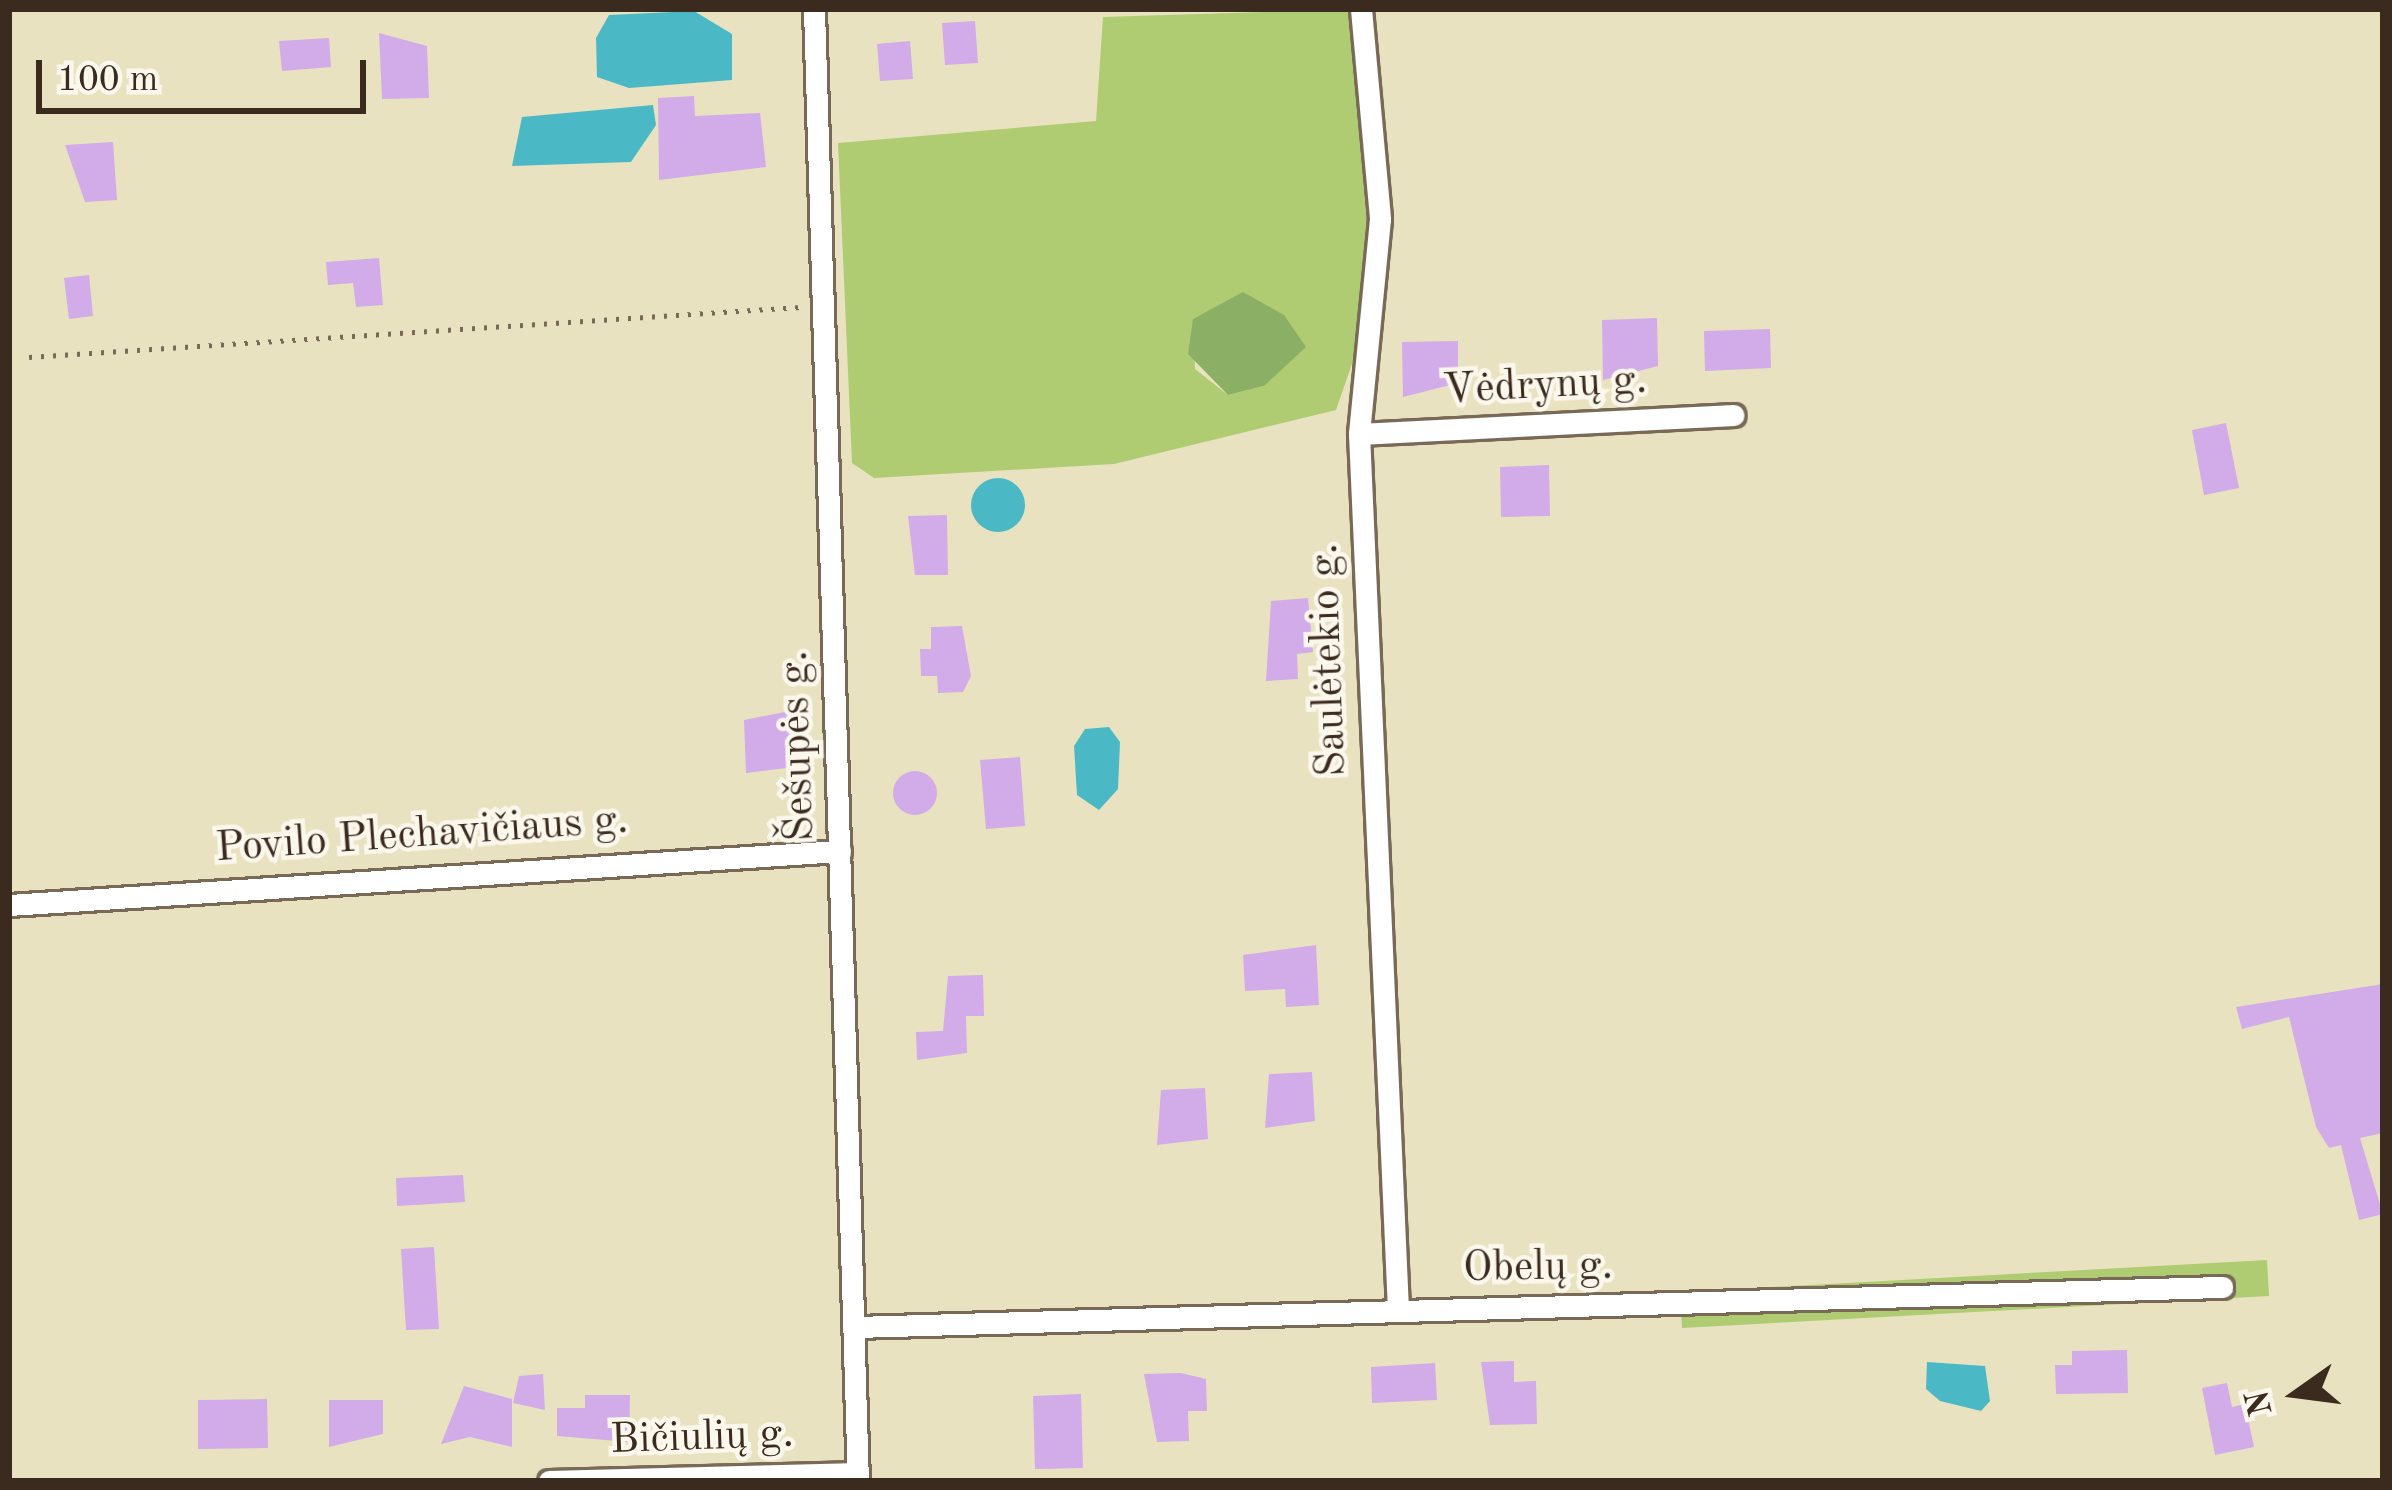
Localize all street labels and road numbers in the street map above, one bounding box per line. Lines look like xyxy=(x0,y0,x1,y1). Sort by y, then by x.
street label: Vėdrynų g. xyxy=(1442,355,1648,417)
street label: Saulėtekio g. xyxy=(1300,542,1358,778)
street label: Šešupės g. xyxy=(769,649,827,843)
street label: Povilo Plechavičiaus g. xyxy=(214,795,630,875)
street label: Obelų g. xyxy=(1462,1241,1614,1295)
street label: Bičiulių g. xyxy=(609,1410,795,1466)

